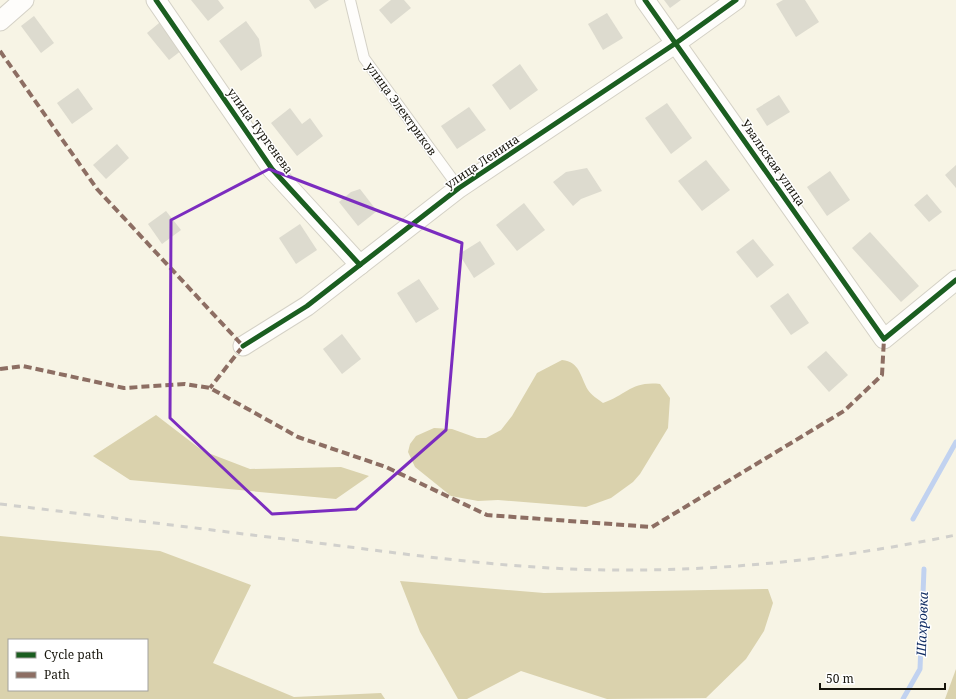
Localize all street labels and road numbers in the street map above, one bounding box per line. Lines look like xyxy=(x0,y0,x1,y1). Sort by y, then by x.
street label: улица Электриков xyxy=(362,59,441,159)
street label: улица Тургенева xyxy=(223,84,297,177)
street label: Увальская улица xyxy=(737,116,810,209)
street label: улица Ленина xyxy=(441,130,522,193)

